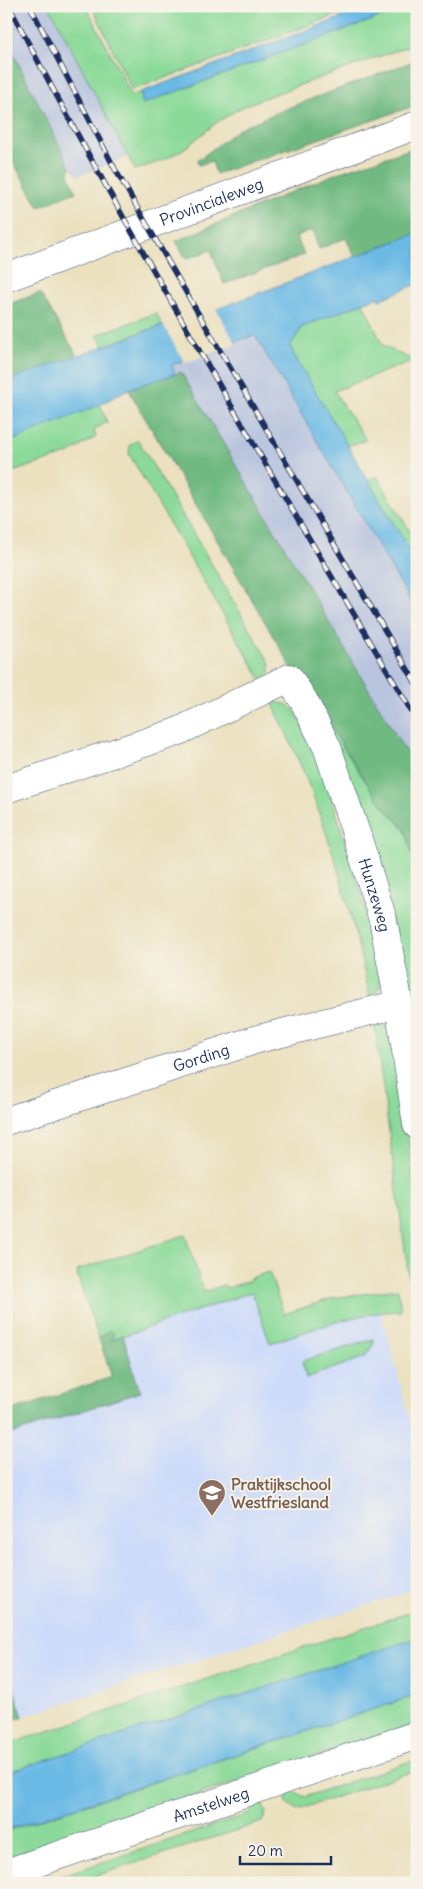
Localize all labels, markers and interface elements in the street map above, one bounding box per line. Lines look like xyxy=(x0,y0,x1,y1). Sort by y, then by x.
street label: Provincialeweg xyxy=(157,173,266,230)
street label: Hunzeweg xyxy=(354,855,395,933)
street label: Gording xyxy=(170,1039,232,1076)
place label: Praktijkschool Westfriesland xyxy=(231,1474,331,1512)
school or university icon: Praktijkschool Westfriesland xyxy=(197,1478,227,1517)
street label: Amstelweg xyxy=(170,1782,251,1826)
scale bar xyxy=(240,1834,332,1866)
text: 20 m xyxy=(248,1841,283,1860)

